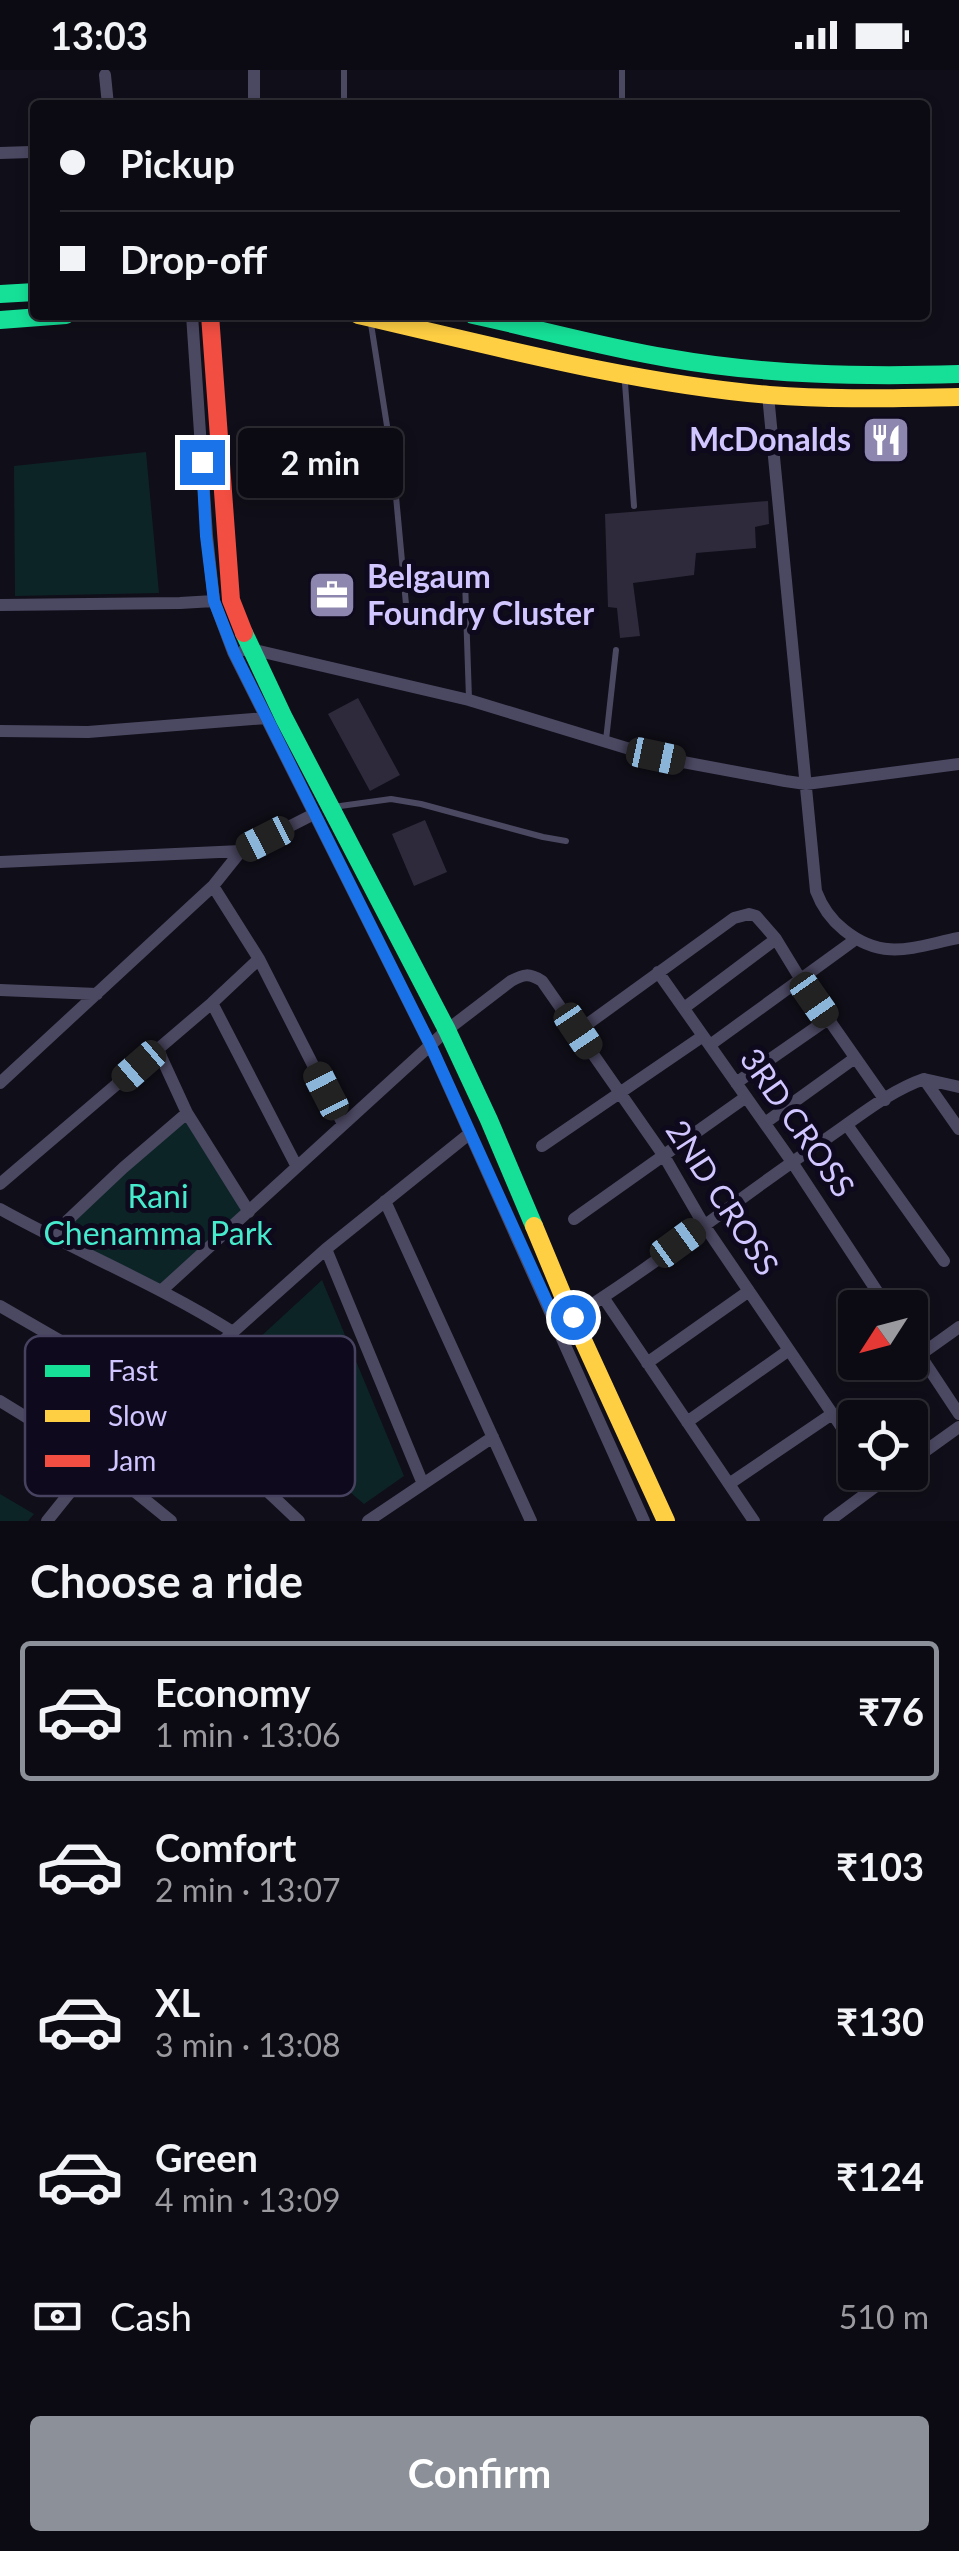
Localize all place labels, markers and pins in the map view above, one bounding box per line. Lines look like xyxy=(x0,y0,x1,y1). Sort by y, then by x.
restaurant icon: McDonalds xyxy=(860,414,912,466)
place label: McDonalds xyxy=(689,419,851,458)
place label: Belgaum Foundry Cluster xyxy=(367,556,594,632)
office icon: Belgaum Foundry Cluster xyxy=(306,569,358,621)

